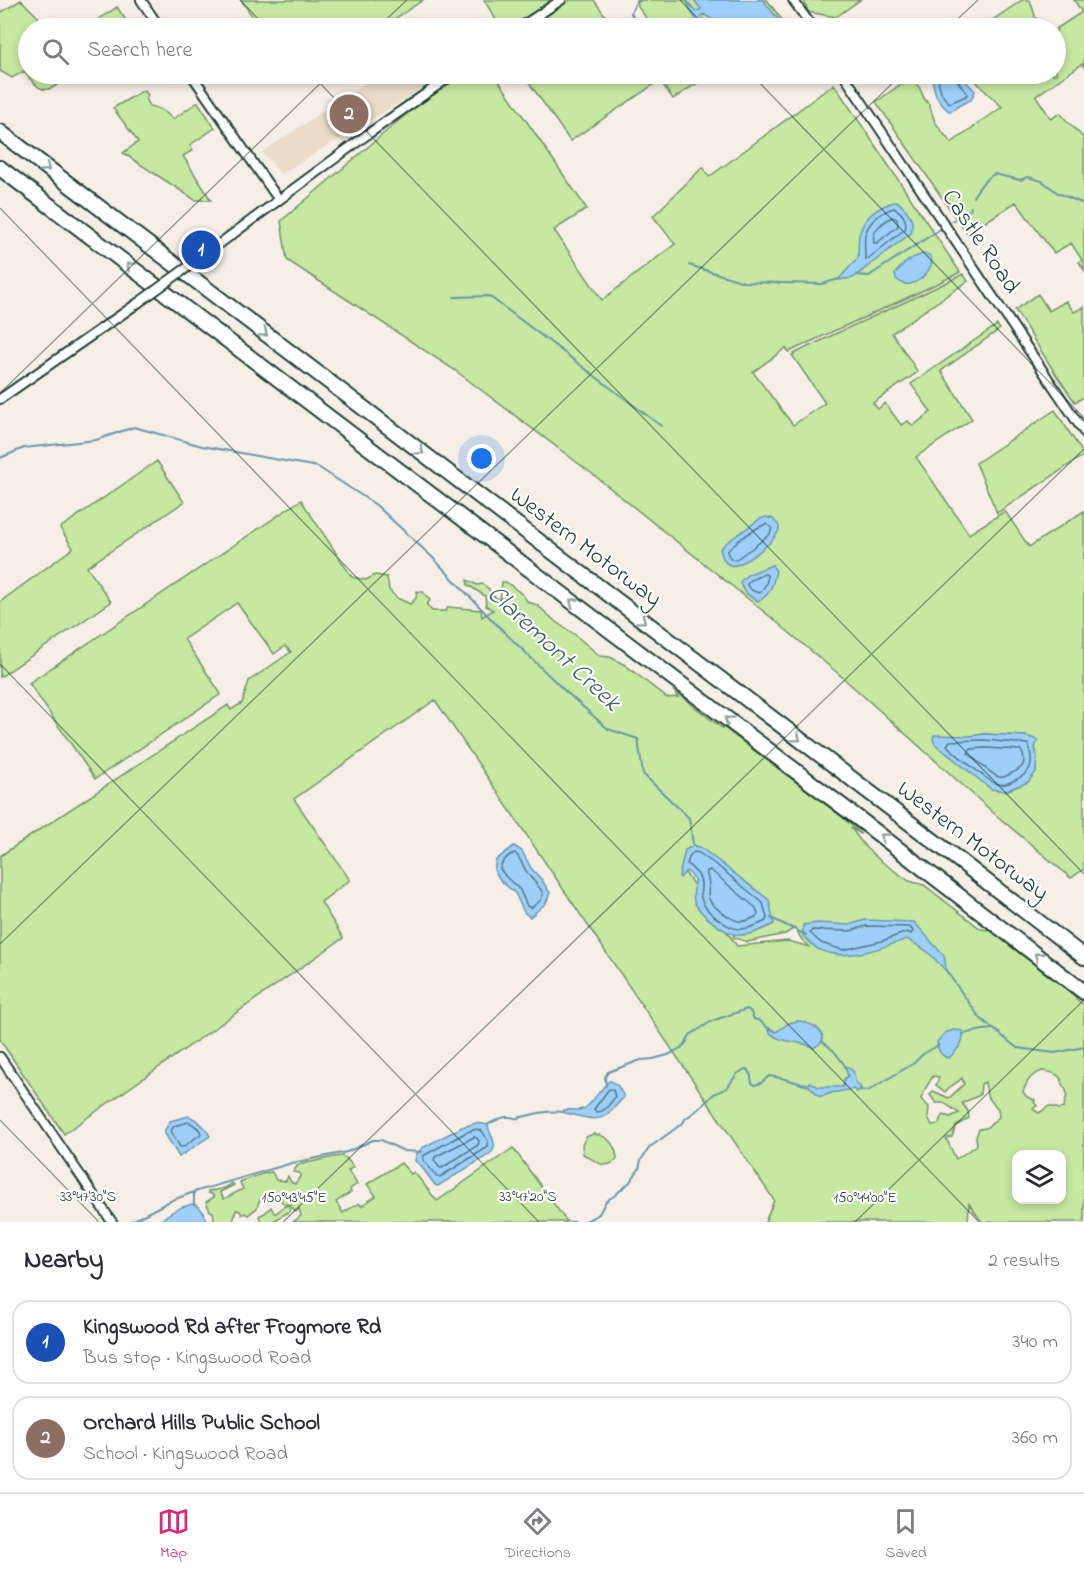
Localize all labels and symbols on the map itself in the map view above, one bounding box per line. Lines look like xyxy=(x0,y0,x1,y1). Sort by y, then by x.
pin: 2 xyxy=(330,92,368,136)
one-way arrow xyxy=(40,160,51,171)
street label: Castle Road xyxy=(932,183,1028,302)
pin: 1 xyxy=(182,228,220,272)
one-way arrow xyxy=(125,263,136,274)
one-way arrow xyxy=(258,326,269,337)
one-way arrow xyxy=(413,444,424,455)
your location xyxy=(467,444,496,473)
street label: Western Motorway xyxy=(501,479,669,618)
water label: Claremont Creek xyxy=(477,577,630,722)
one-way arrow xyxy=(568,598,579,609)
one-way arrow xyxy=(635,612,646,623)
one-way arrow xyxy=(724,716,735,727)
one-way arrow xyxy=(791,730,802,741)
street label: Western Motorway xyxy=(888,773,1056,912)
one-way arrow xyxy=(879,834,890,845)
one-way arrow xyxy=(1034,953,1045,964)
text: 33°47'30"S xyxy=(60,1186,116,1208)
text: 33°47'20"S xyxy=(499,1186,557,1208)
text: 150°43'45"E xyxy=(261,1187,327,1209)
text: 150°44'00"E xyxy=(833,1187,897,1209)

